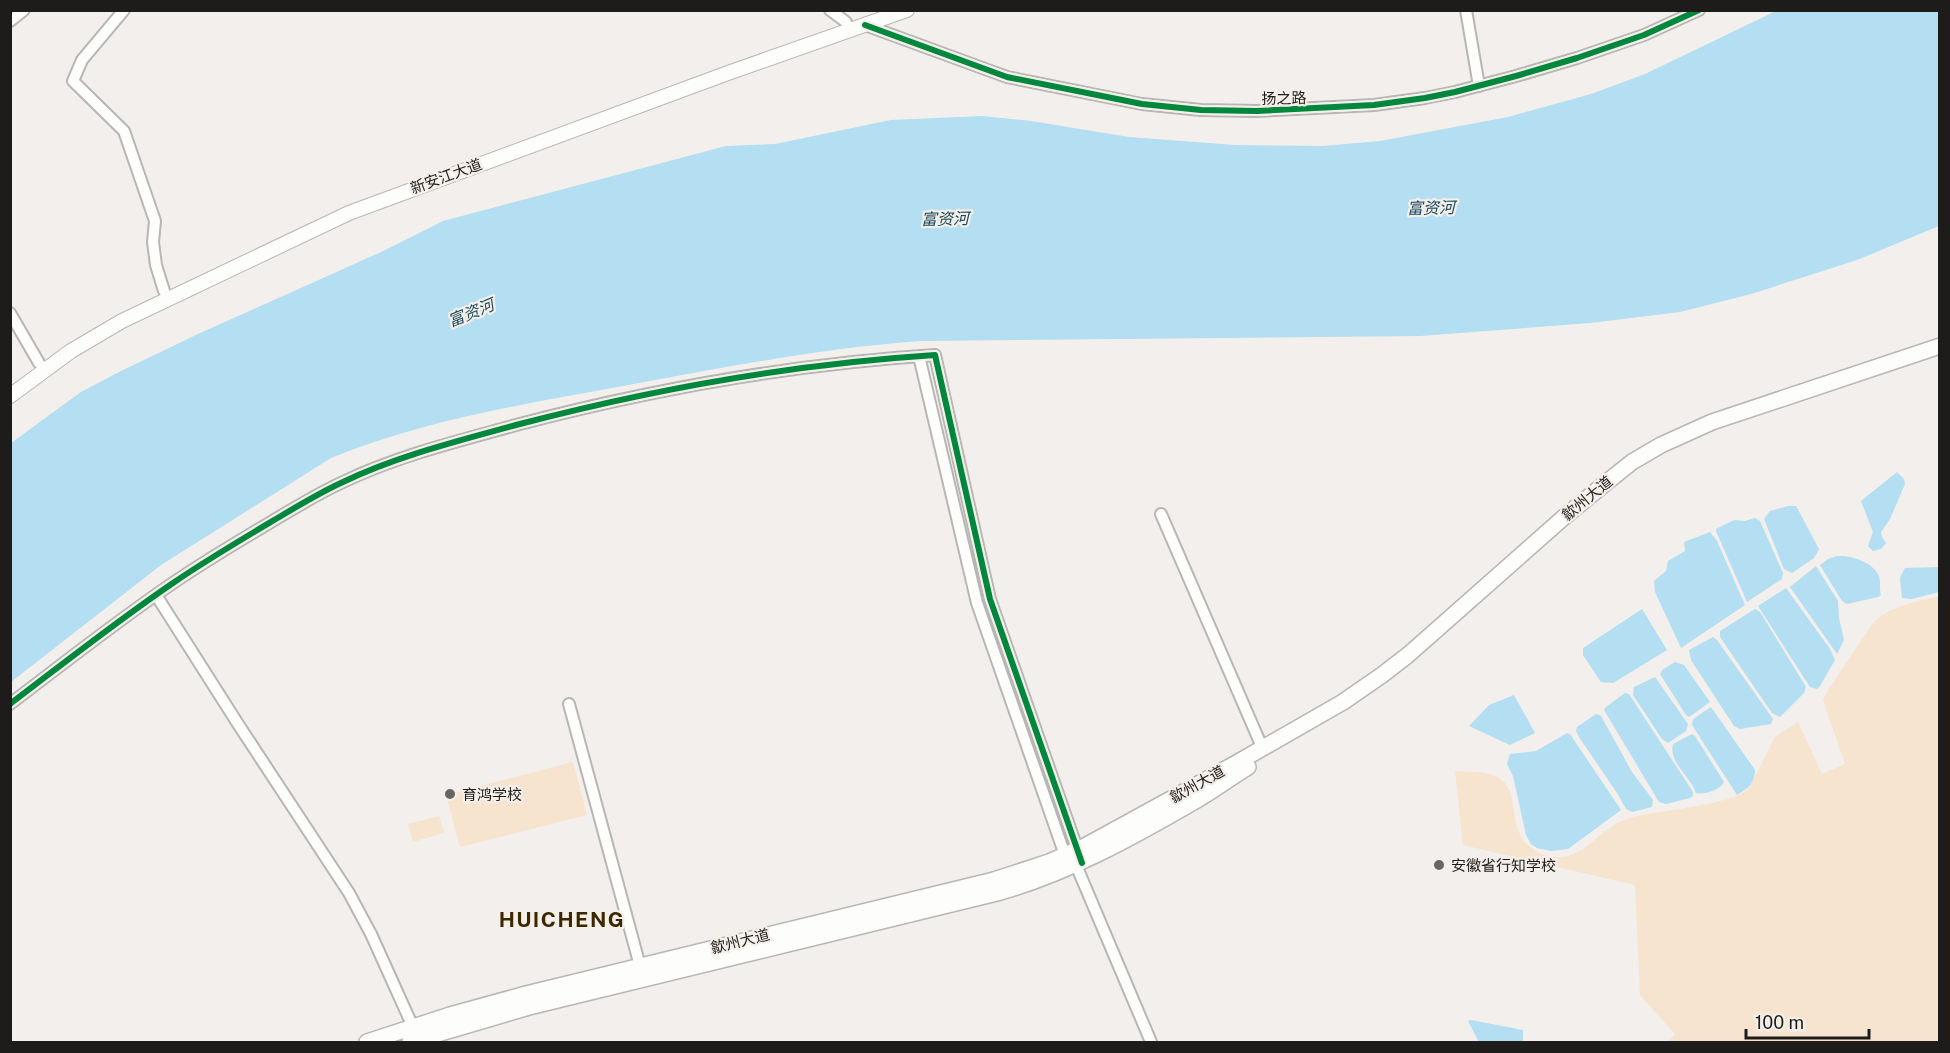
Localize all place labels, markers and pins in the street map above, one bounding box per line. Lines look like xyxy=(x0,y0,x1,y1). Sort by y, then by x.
place label: 育鸿学校 xyxy=(462,786,522,803)
marker: 育鸿学校 xyxy=(443,787,457,801)
place label: 安徽省行知学校 xyxy=(1451,857,1556,874)
marker: 安徽省行知学校 xyxy=(1432,858,1446,872)

